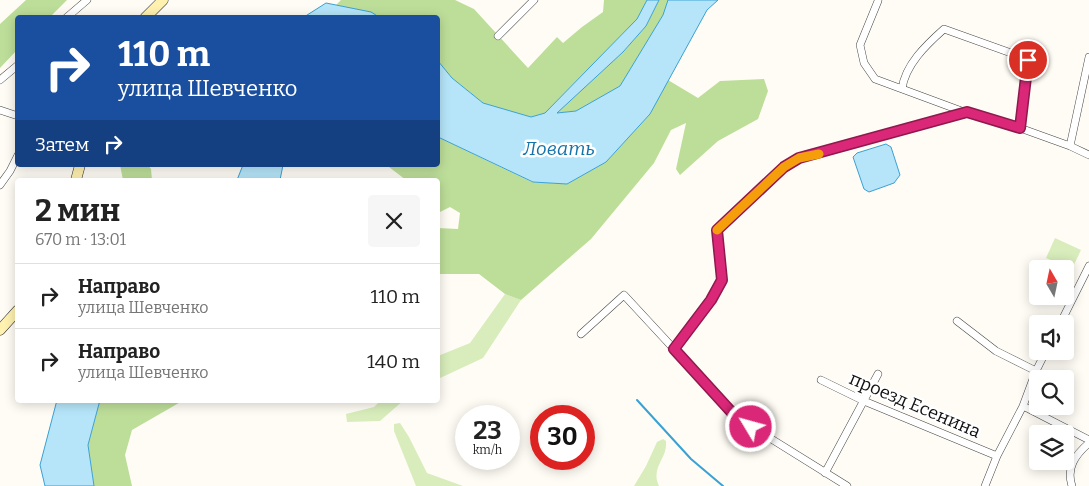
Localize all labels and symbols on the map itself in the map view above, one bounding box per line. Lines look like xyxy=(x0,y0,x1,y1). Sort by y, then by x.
pin xyxy=(1007,39,1049,81)
water label: Ловать xyxy=(522,137,595,160)
north arrow xyxy=(1029,260,1074,305)
street label: проезд Есенина xyxy=(846,367,984,443)
position arrow xyxy=(724,400,776,452)
speed limit sign: 30 xyxy=(530,405,595,470)

